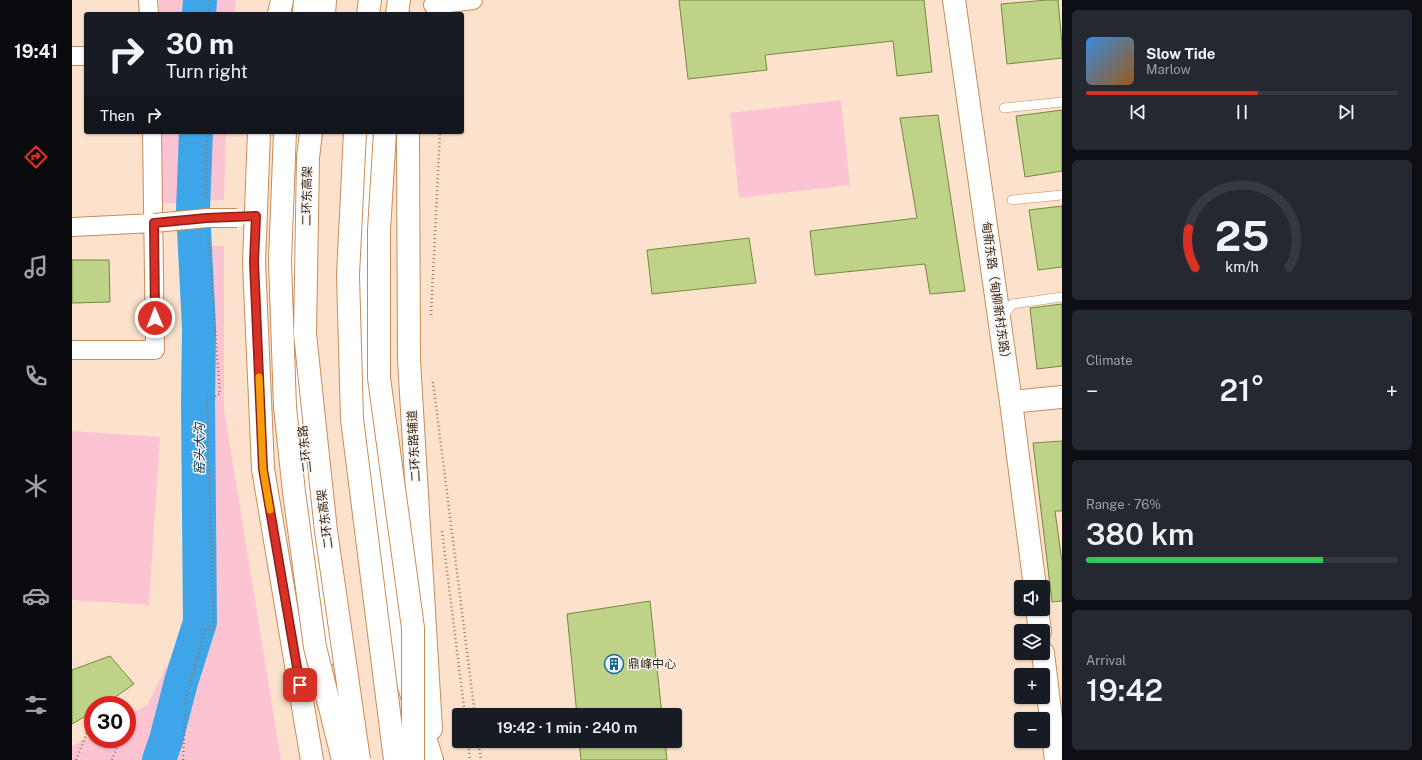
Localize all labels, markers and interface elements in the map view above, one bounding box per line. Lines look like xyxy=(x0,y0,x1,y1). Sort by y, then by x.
text: 30 m xyxy=(166,27,234,60)
icon: right xyxy=(100,28,152,80)
text: 19:41 xyxy=(14,41,58,62)
text: Slow Tide xyxy=(1146,45,1215,62)
text: Turn right xyxy=(166,61,248,82)
text: Marlow xyxy=(1146,62,1191,77)
icon: previous xyxy=(1127,101,1149,123)
icon: pause xyxy=(1231,101,1253,123)
icon: next xyxy=(1335,101,1357,123)
icon: right xyxy=(143,104,165,126)
text: Then xyxy=(100,107,135,124)
icon: directions xyxy=(22,143,50,171)
street label: 二环东高架 xyxy=(299,166,315,226)
text: 25 xyxy=(1215,211,1269,260)
street label: 甸新东路（甸柳新村东路） xyxy=(979,221,1013,365)
icon: music xyxy=(22,253,50,281)
text: km/h xyxy=(1225,258,1259,275)
position arrow xyxy=(134,297,176,339)
text: Climate xyxy=(1086,353,1133,368)
icon: phone xyxy=(22,362,50,390)
text: 21° xyxy=(1219,372,1265,408)
text: − xyxy=(1086,378,1098,404)
text: + xyxy=(1386,378,1398,404)
street label: 二环东路辅道 xyxy=(405,410,423,482)
water label: 窑头大沟 xyxy=(192,421,207,475)
street label: 二环东路 xyxy=(296,424,314,474)
icon: climate xyxy=(22,472,50,500)
street label: 二环东高架 xyxy=(314,488,336,550)
text: Range · 76% xyxy=(1086,497,1161,512)
text: 380 km xyxy=(1086,516,1195,552)
map controls xyxy=(1014,580,1050,748)
button: sound xyxy=(1014,580,1050,616)
icon: car xyxy=(22,582,50,610)
button: layers xyxy=(1014,624,1050,660)
building icon: 鼎峰中心 xyxy=(603,653,625,675)
text: Arrival xyxy=(1086,653,1126,668)
place label: 鼎峰中心 xyxy=(628,657,676,671)
pin xyxy=(283,668,317,702)
button: + xyxy=(1014,668,1050,704)
text: 19:42 xyxy=(1086,672,1163,708)
icon: arrive xyxy=(289,674,311,696)
icon: filters xyxy=(22,691,50,719)
speed limit sign: 30 xyxy=(84,696,136,748)
button: − xyxy=(1014,712,1050,748)
text: 19:42 · 1 min · 240 m xyxy=(497,719,637,736)

